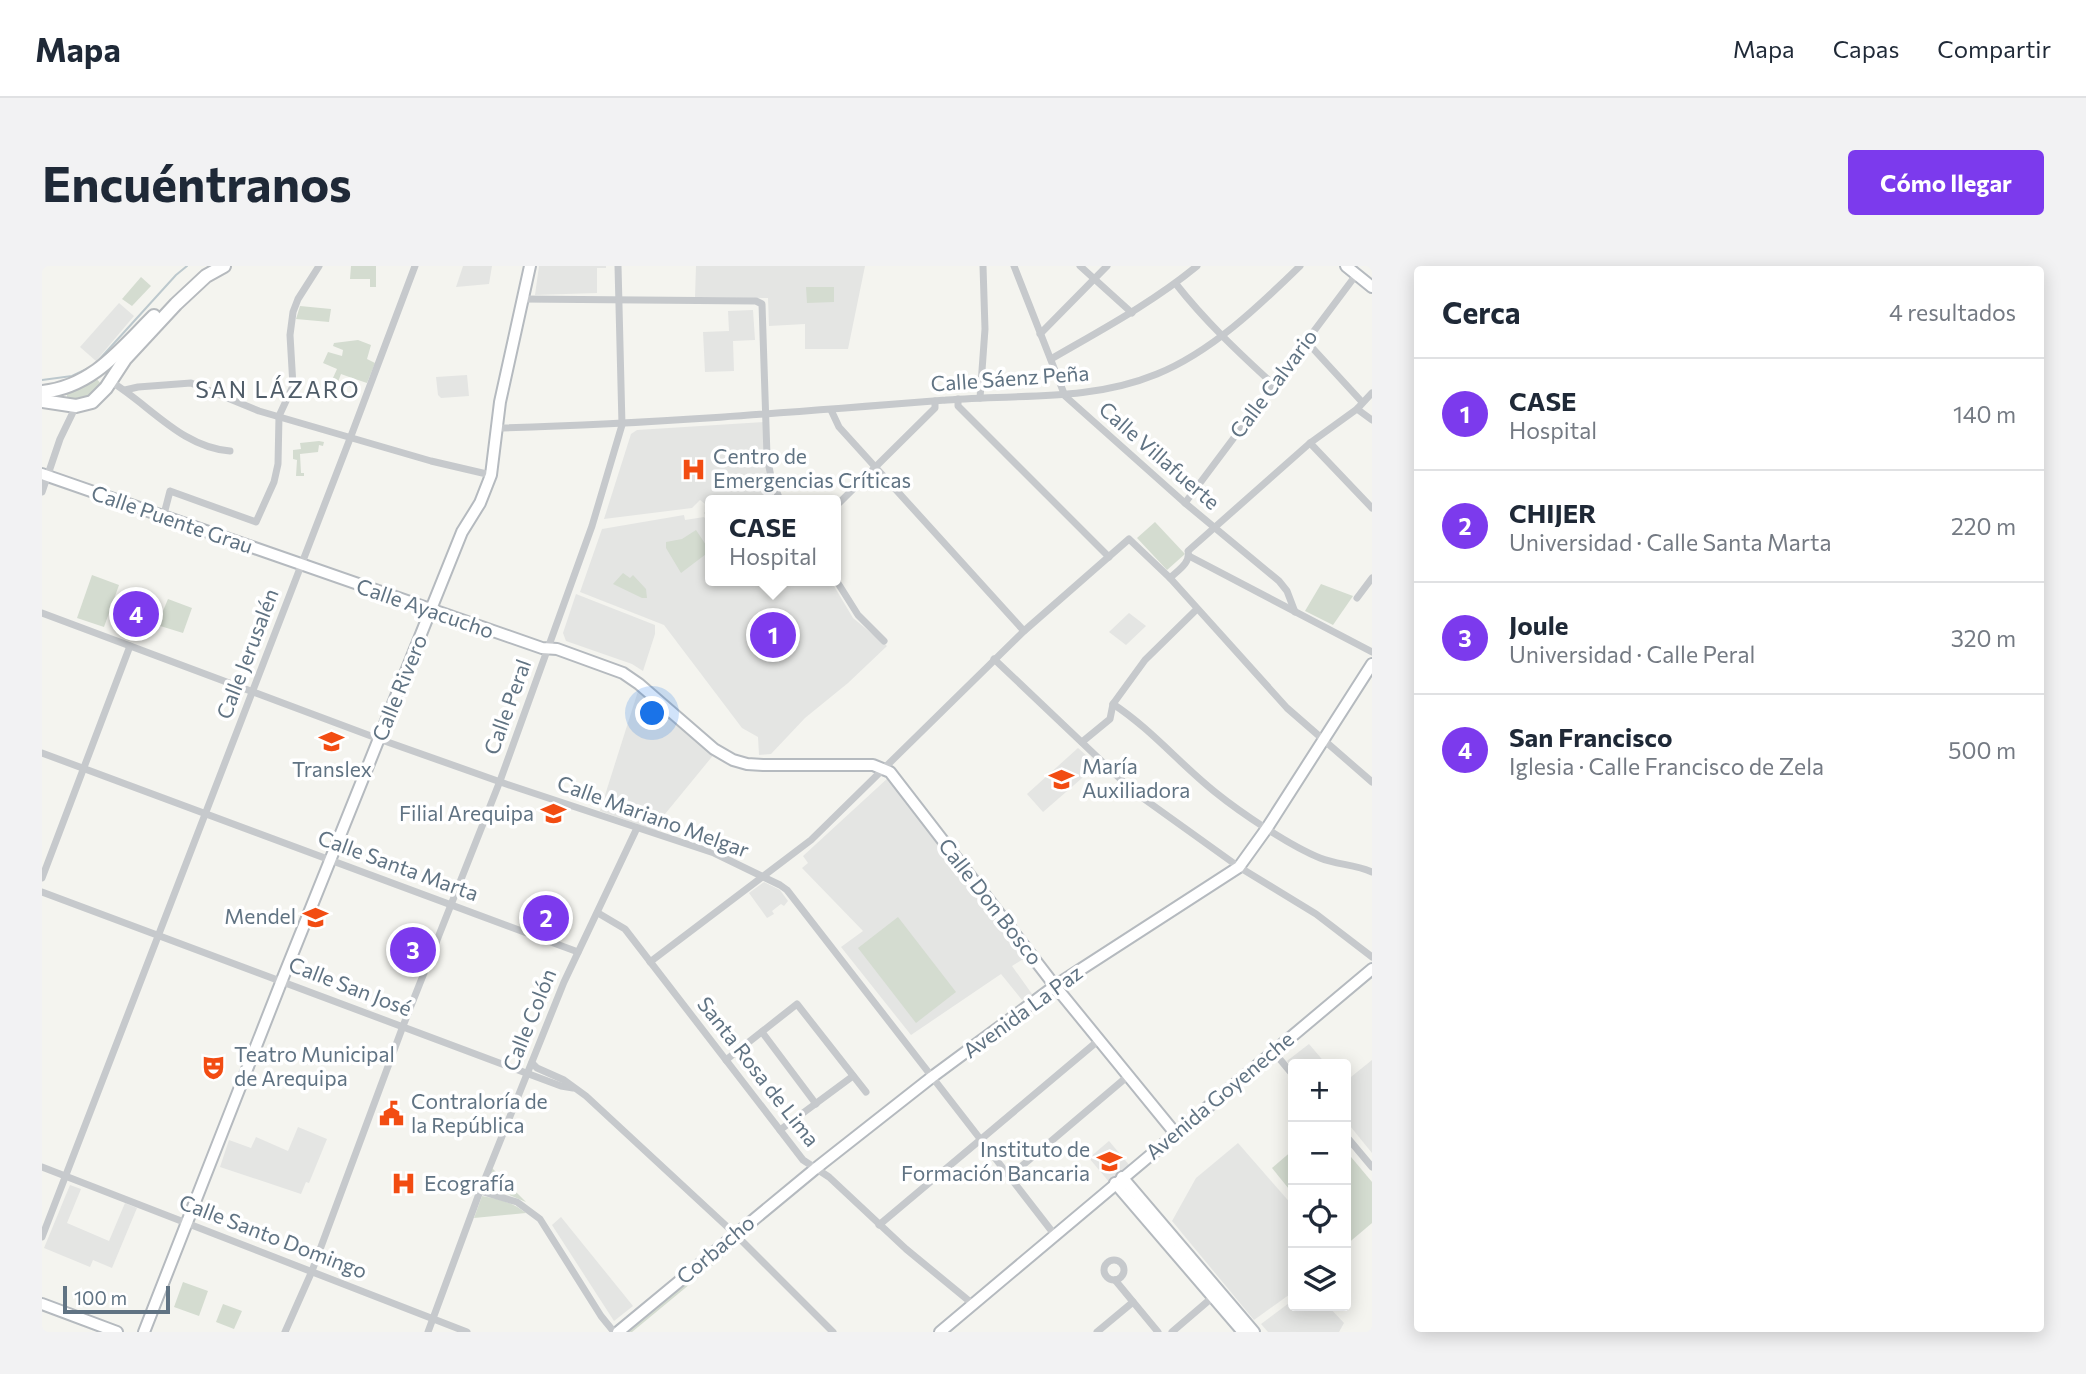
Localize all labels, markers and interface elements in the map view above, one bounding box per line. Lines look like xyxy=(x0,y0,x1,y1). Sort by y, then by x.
text: Mapa xyxy=(35,28,121,69)
text: Mapa xyxy=(1733,34,1795,63)
text: Capas xyxy=(1833,34,1899,63)
text: Compartir xyxy=(1937,34,2051,63)
button: Cómo llegar xyxy=(1848,150,2044,215)
text: Encuéntranos xyxy=(42,152,352,212)
text: Cerca xyxy=(1442,293,1521,330)
text: 4 resultados xyxy=(1889,298,2016,326)
street label: Calle Calvario xyxy=(1224,324,1322,442)
street label: Calle Sáenz Peña xyxy=(930,359,1090,396)
district label: SAN LÁZARO xyxy=(195,375,361,403)
text: CASE xyxy=(1509,385,1577,416)
street label: Calle Villafuerte xyxy=(1095,396,1225,514)
text: 1 xyxy=(1460,400,1470,428)
text: 140 m xyxy=(1953,400,2016,428)
text: Hospital xyxy=(1509,416,1597,444)
place label: Centro de Emergencias Críticas xyxy=(713,443,911,492)
hospital icon: Centro de Emergencias Críticas xyxy=(679,455,707,483)
street label: Calle Puente Grau xyxy=(89,479,256,558)
popup xyxy=(705,495,841,586)
text: CHIJER xyxy=(1509,497,1596,528)
text: CASE xyxy=(729,511,797,542)
text: 2 xyxy=(1458,512,1472,540)
text: 220 m xyxy=(1951,512,2016,540)
text: Universidad · Calle Santa Marta xyxy=(1509,528,1831,556)
text: Hospital xyxy=(729,542,817,570)
street label: Calle Ayacucho xyxy=(354,572,497,643)
street label: Calle Jerusalén xyxy=(210,585,283,722)
pin: 4 xyxy=(113,588,159,640)
pin: 1 xyxy=(750,609,796,661)
text: Joule xyxy=(1509,609,1568,640)
text: 3 xyxy=(1458,624,1472,652)
text: 320 m xyxy=(1951,624,2016,652)
street label: Calle Rivero xyxy=(366,631,431,744)
text: Universidad · Calle Peral xyxy=(1509,640,1755,668)
street label: Calle Peral xyxy=(478,655,535,758)
your location xyxy=(635,696,669,730)
text: San Francisco xyxy=(1509,721,1672,752)
school or university icon: Translex xyxy=(318,727,346,755)
text: 4 xyxy=(1458,736,1472,764)
text: 500 m xyxy=(1948,736,2016,764)
text: Iglesia · Calle Francisco de Zela xyxy=(1509,752,1824,780)
place label: María Auxiliadora xyxy=(1082,753,1190,802)
place label: Translex xyxy=(292,756,372,781)
school or university icon: María Auxiliadora xyxy=(1048,765,1076,793)
street label: Calle Mariano Melgar xyxy=(554,769,753,862)
place label: Filial Arequipa xyxy=(399,800,534,825)
school or university icon: Filial Arequipa xyxy=(540,800,568,828)
street label: Calle Santa Marta xyxy=(315,824,482,905)
street label: Calle Don Bosco xyxy=(934,833,1048,969)
pin: 2 xyxy=(523,892,569,944)
place label: Mendel xyxy=(224,903,296,928)
school or university icon: Mendel xyxy=(302,903,330,931)
pin: 3 xyxy=(390,924,436,976)
street label: Calle San José xyxy=(286,951,416,1020)
street label: Avenida La Paz xyxy=(958,959,1087,1062)
street label: Calle Colón xyxy=(497,965,560,1074)
street label: Santa Rosa de Lima xyxy=(693,991,825,1151)
street label: Avenida Goyeneche xyxy=(1140,1026,1298,1164)
place label: Teatro Municipal de Arequipa xyxy=(234,1041,395,1090)
theatre icon: Teatro Municipal de Arequipa xyxy=(200,1053,228,1081)
map controls xyxy=(1288,1059,1351,1311)
button: + xyxy=(1288,1059,1351,1122)
place label: Contraloría de la República xyxy=(411,1088,548,1137)
public building icon: Contraloría de la República xyxy=(377,1100,405,1128)
button: − xyxy=(1288,1122,1351,1185)
place label: Instituto de Formación Bancaria xyxy=(901,1136,1090,1185)
school or university icon: Instituto de Formación Bancaria xyxy=(1096,1148,1124,1176)
hospital icon: Ecografía xyxy=(390,1170,418,1198)
place label: Ecografía xyxy=(424,1170,515,1195)
button: locate xyxy=(1288,1185,1351,1248)
street label: Calle Santo Domingo xyxy=(176,1188,371,1283)
street label: Corbacho xyxy=(671,1209,759,1289)
button: layers xyxy=(1288,1248,1351,1311)
scale bar xyxy=(63,1283,170,1315)
text: 100 m xyxy=(74,1286,127,1309)

